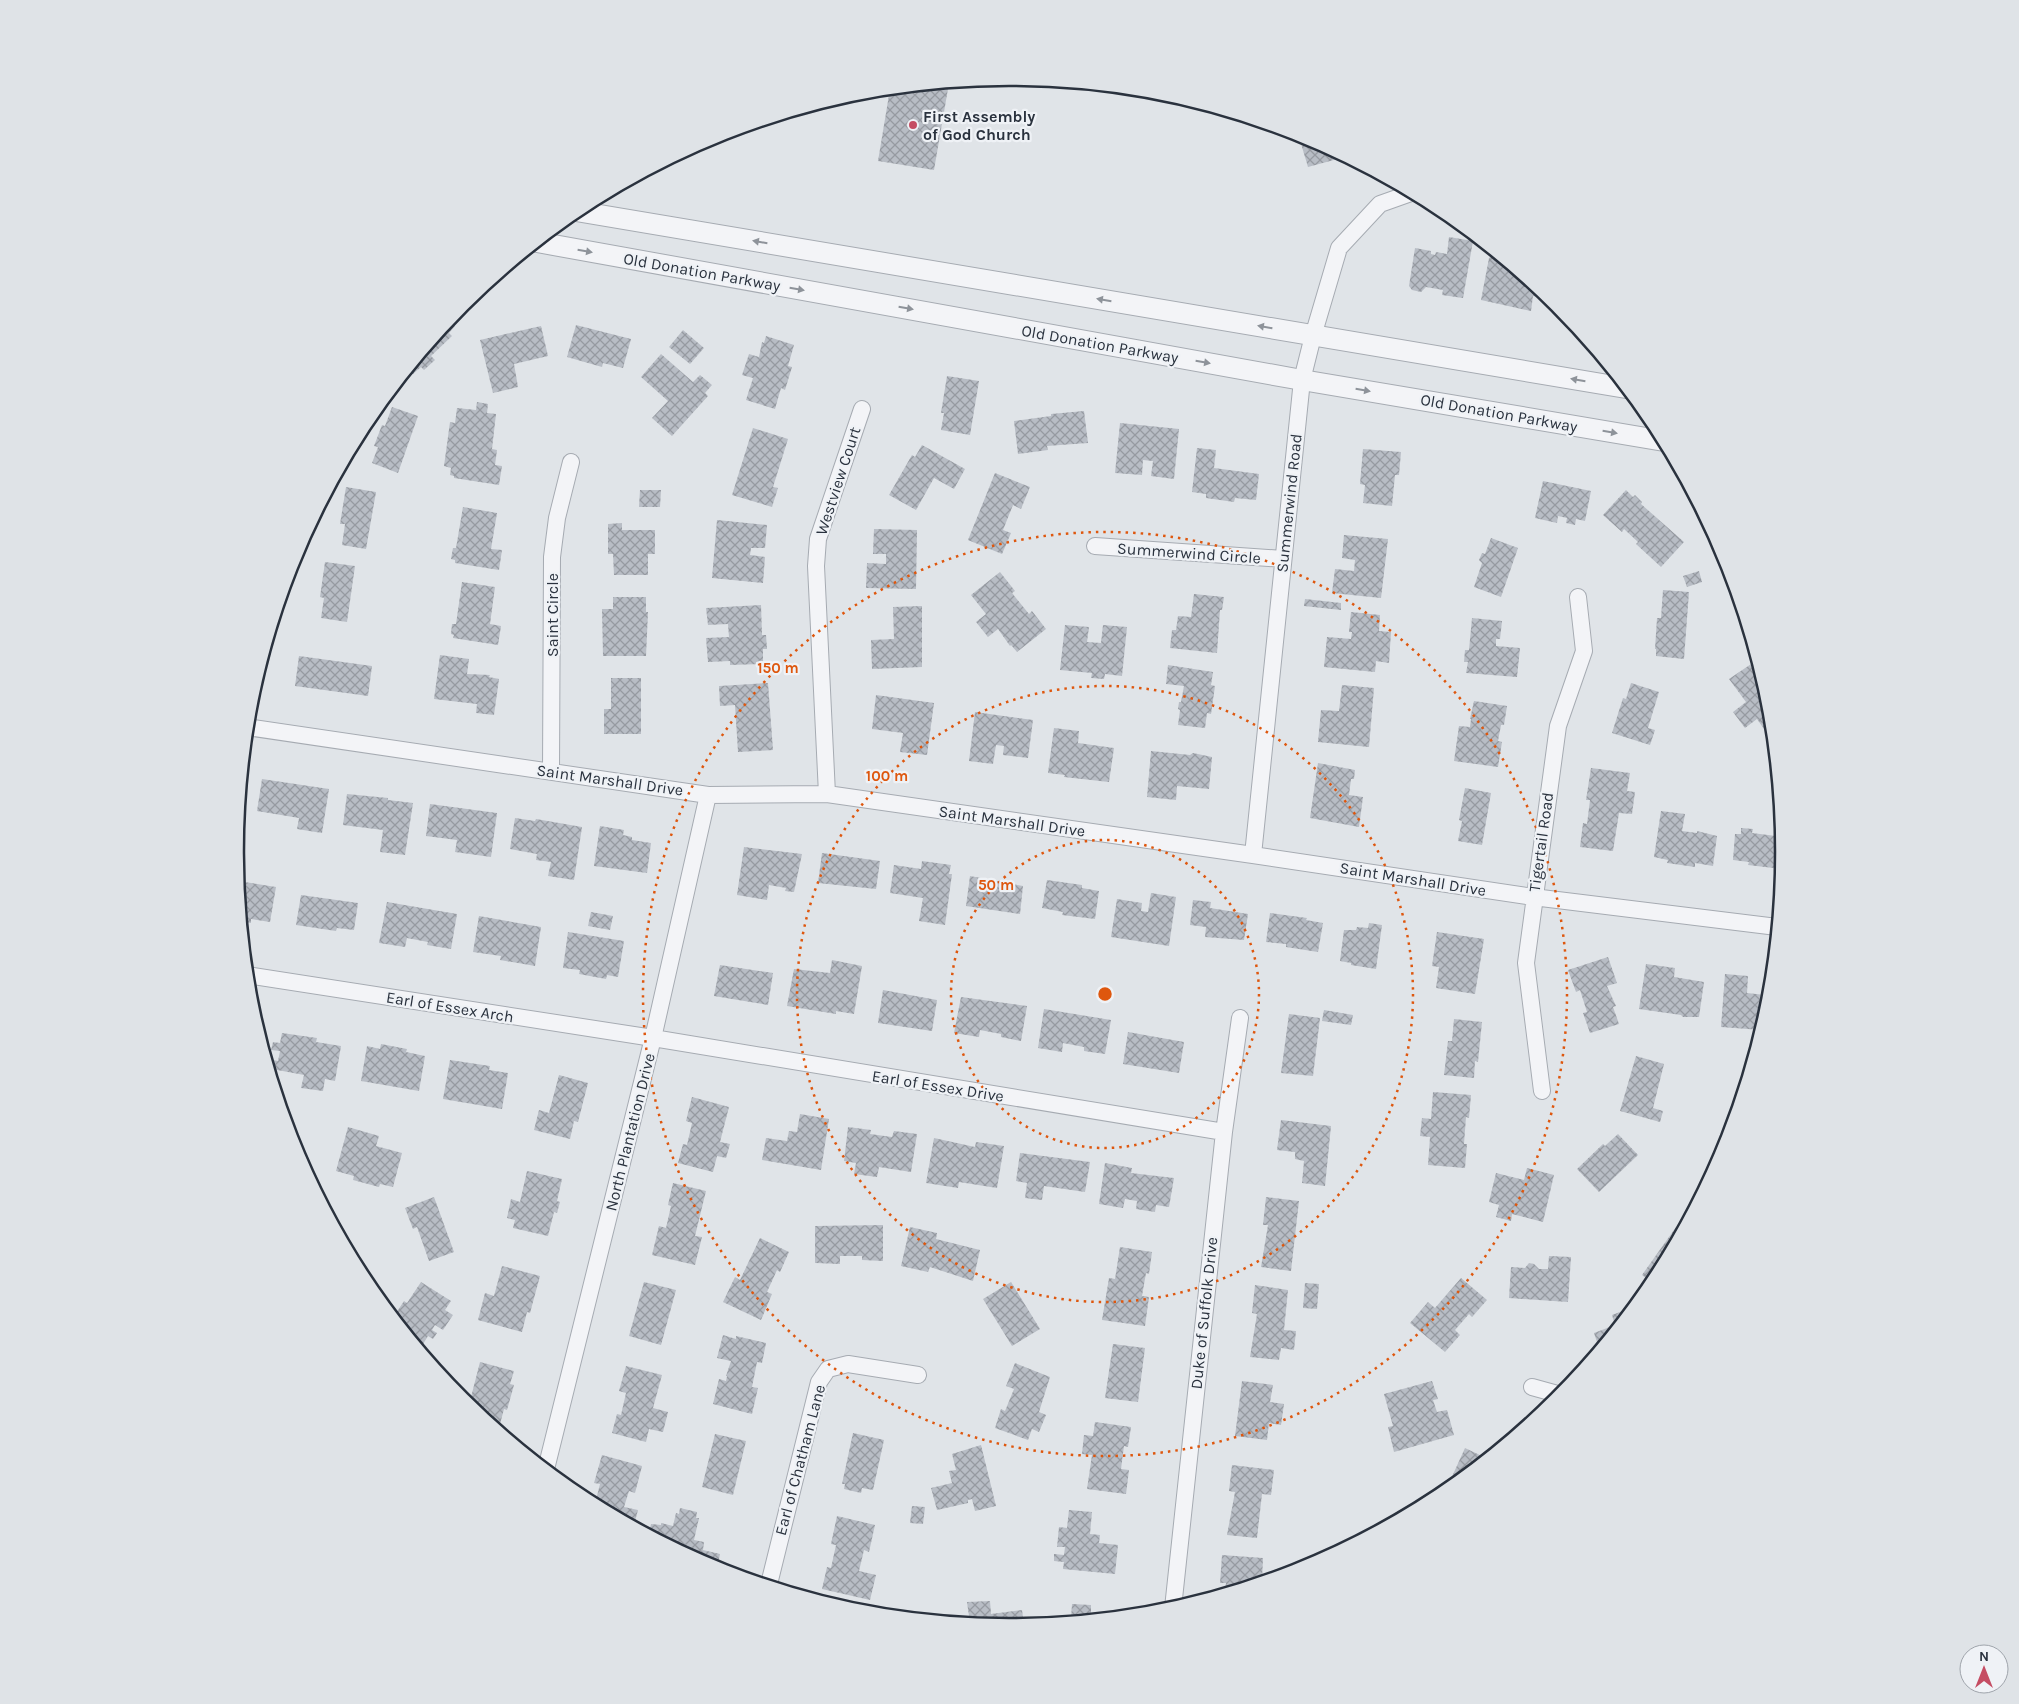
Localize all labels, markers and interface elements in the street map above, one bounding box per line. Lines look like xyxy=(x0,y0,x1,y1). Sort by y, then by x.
place label: First Assembly of God Church xyxy=(923,107,1035,144)
marker: First Assembly of God Church xyxy=(907,119,919,131)
one-way arrow xyxy=(751,237,767,245)
one-way arrow xyxy=(578,248,594,256)
street label: Old Donation Parkway xyxy=(622,249,783,295)
one-way arrow xyxy=(789,285,805,293)
one-way arrow xyxy=(1096,296,1112,304)
one-way arrow xyxy=(898,305,914,313)
street label: Old Donation Parkway xyxy=(1020,321,1181,367)
one-way arrow xyxy=(1256,323,1272,331)
one-way arrow xyxy=(1196,359,1212,367)
one-way arrow xyxy=(1569,375,1585,383)
one-way arrow xyxy=(1356,387,1372,395)
street label: Old Donation Parkway xyxy=(1419,390,1580,436)
street label: Westview Court xyxy=(812,424,864,538)
one-way arrow xyxy=(1602,429,1618,437)
street label: Summerwind Road xyxy=(1272,433,1306,573)
street label: Summerwind Circle xyxy=(1117,539,1261,567)
street label: Saint Circle xyxy=(543,573,562,657)
text: 150 m xyxy=(757,659,799,677)
street label: Saint Marshall Drive xyxy=(535,760,685,800)
text: 100 m xyxy=(866,767,908,785)
street label: Tigertail Road xyxy=(1525,791,1557,893)
street label: Saint Marshall Drive xyxy=(937,801,1087,841)
street label: Saint Marshall Drive xyxy=(1338,858,1488,900)
text: 50 m xyxy=(978,876,1014,894)
centre of rings xyxy=(1096,985,1114,1003)
street label: Earl of Essex Arch xyxy=(385,988,515,1026)
street label: North Plantation Drive xyxy=(601,1051,659,1213)
street label: Earl of Essex Drive xyxy=(871,1066,1005,1106)
street label: Duke of Suffolk Drive xyxy=(1187,1236,1221,1390)
street label: Earl of Chatham Lane xyxy=(771,1382,829,1538)
north arrow xyxy=(1959,1644,2009,1694)
text: N xyxy=(1979,1648,1989,1665)

